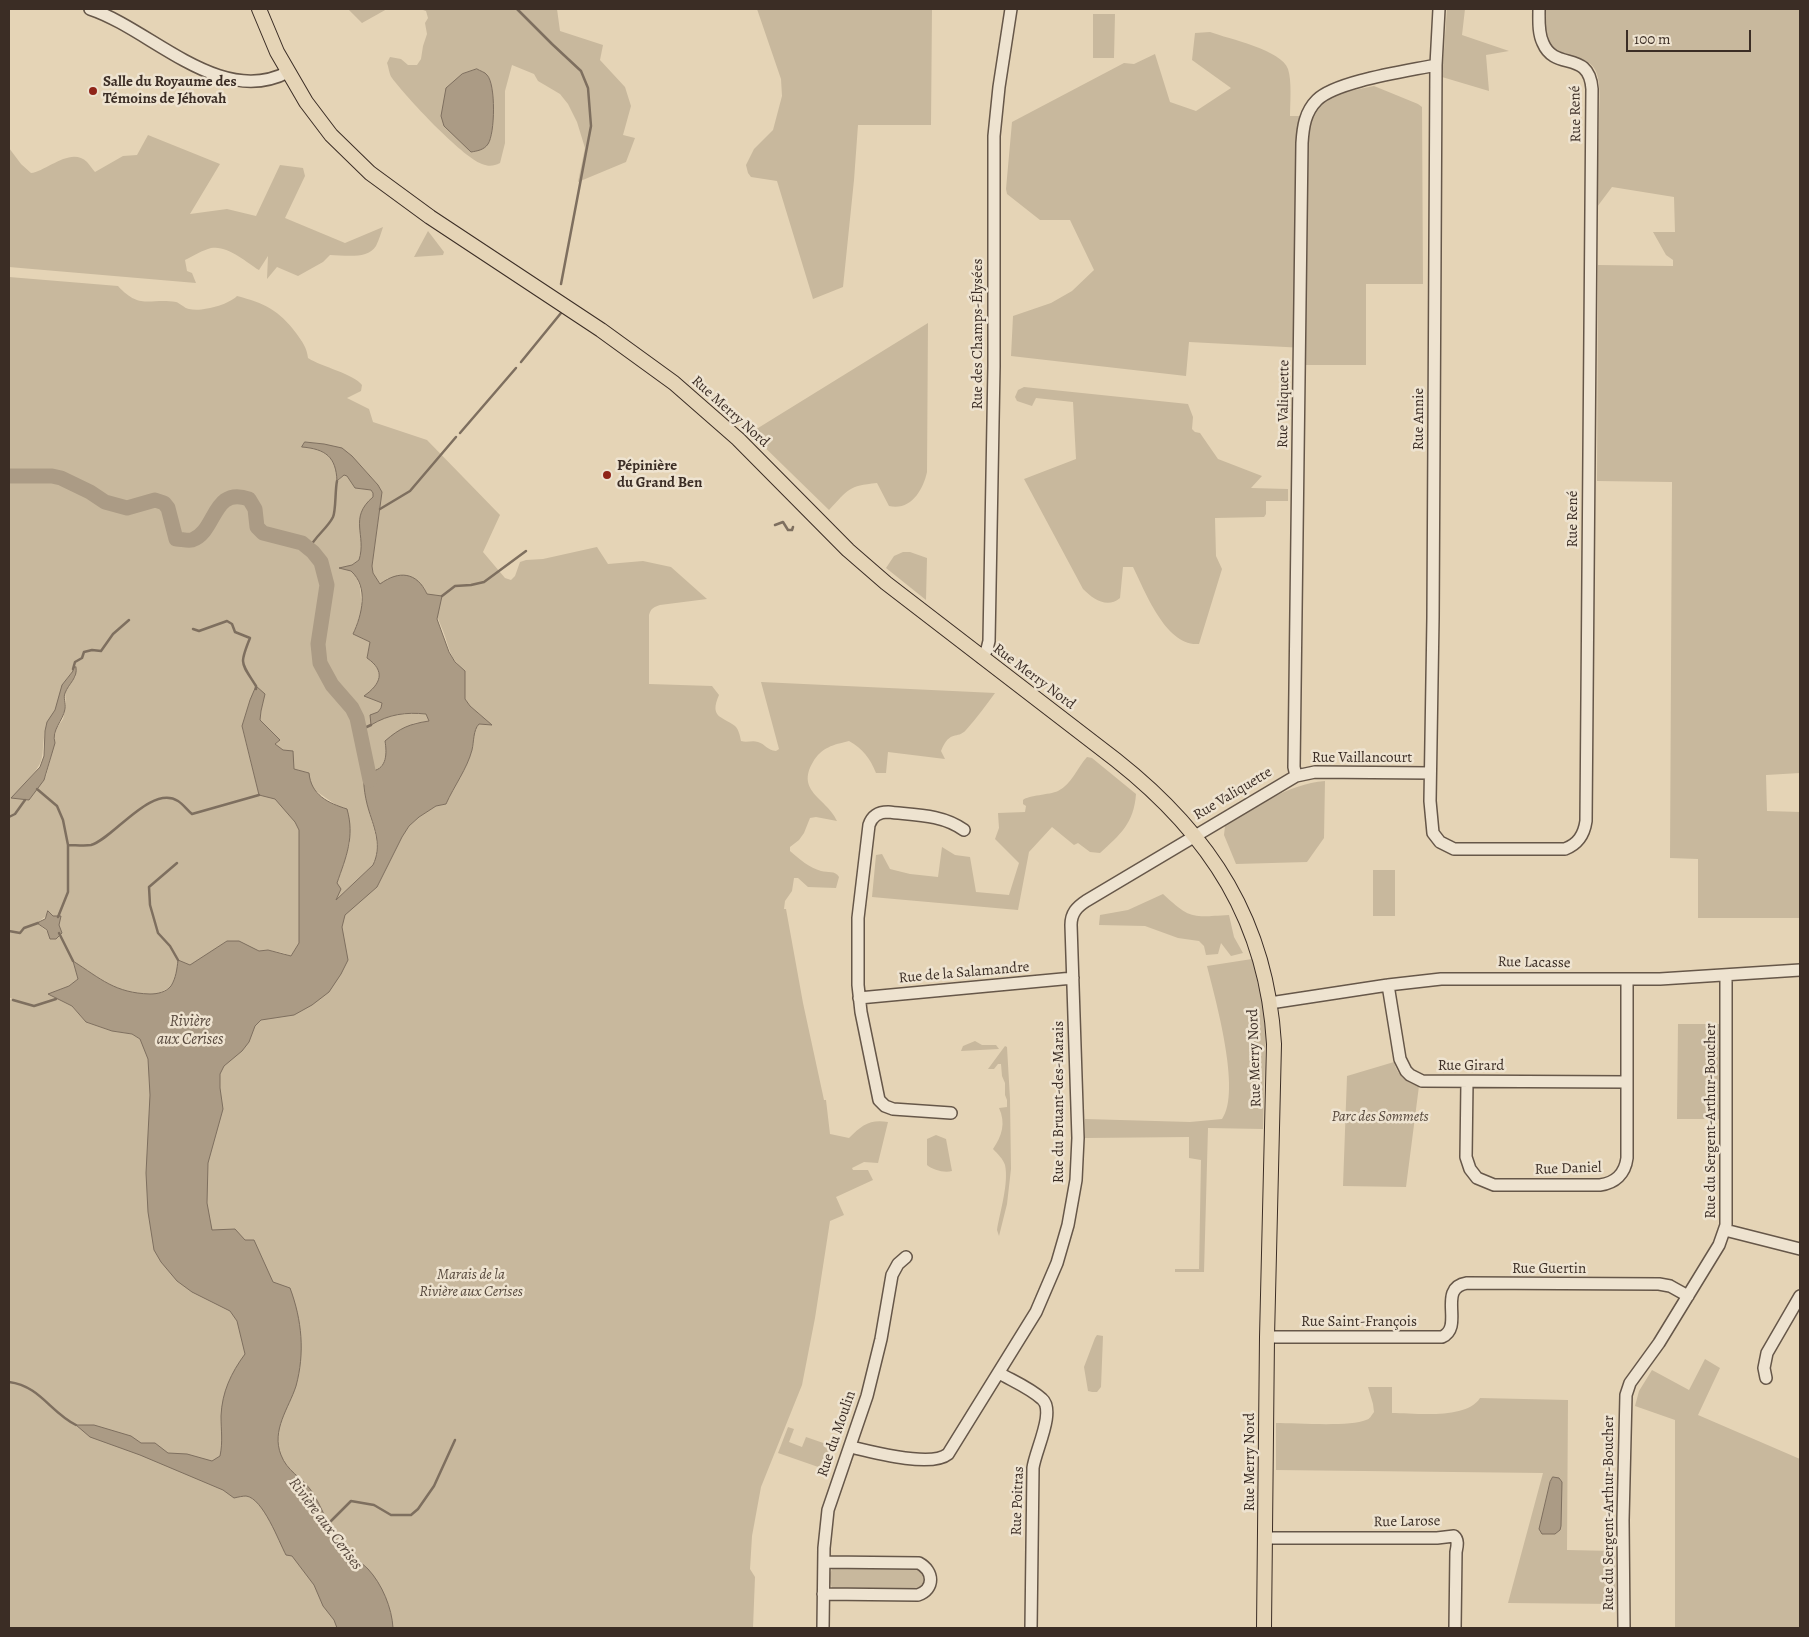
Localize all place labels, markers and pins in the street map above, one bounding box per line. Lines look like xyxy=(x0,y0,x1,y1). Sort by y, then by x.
place label: Salle du Royaume des Témoins de Jéhovah xyxy=(103,73,236,108)
marker: Salle du Royaume des Témoins de Jéhovah xyxy=(87,85,99,97)
place label: Pépinière du Grand Ben xyxy=(617,457,702,492)
marker: Pépinière du Grand Ben xyxy=(601,469,613,481)

